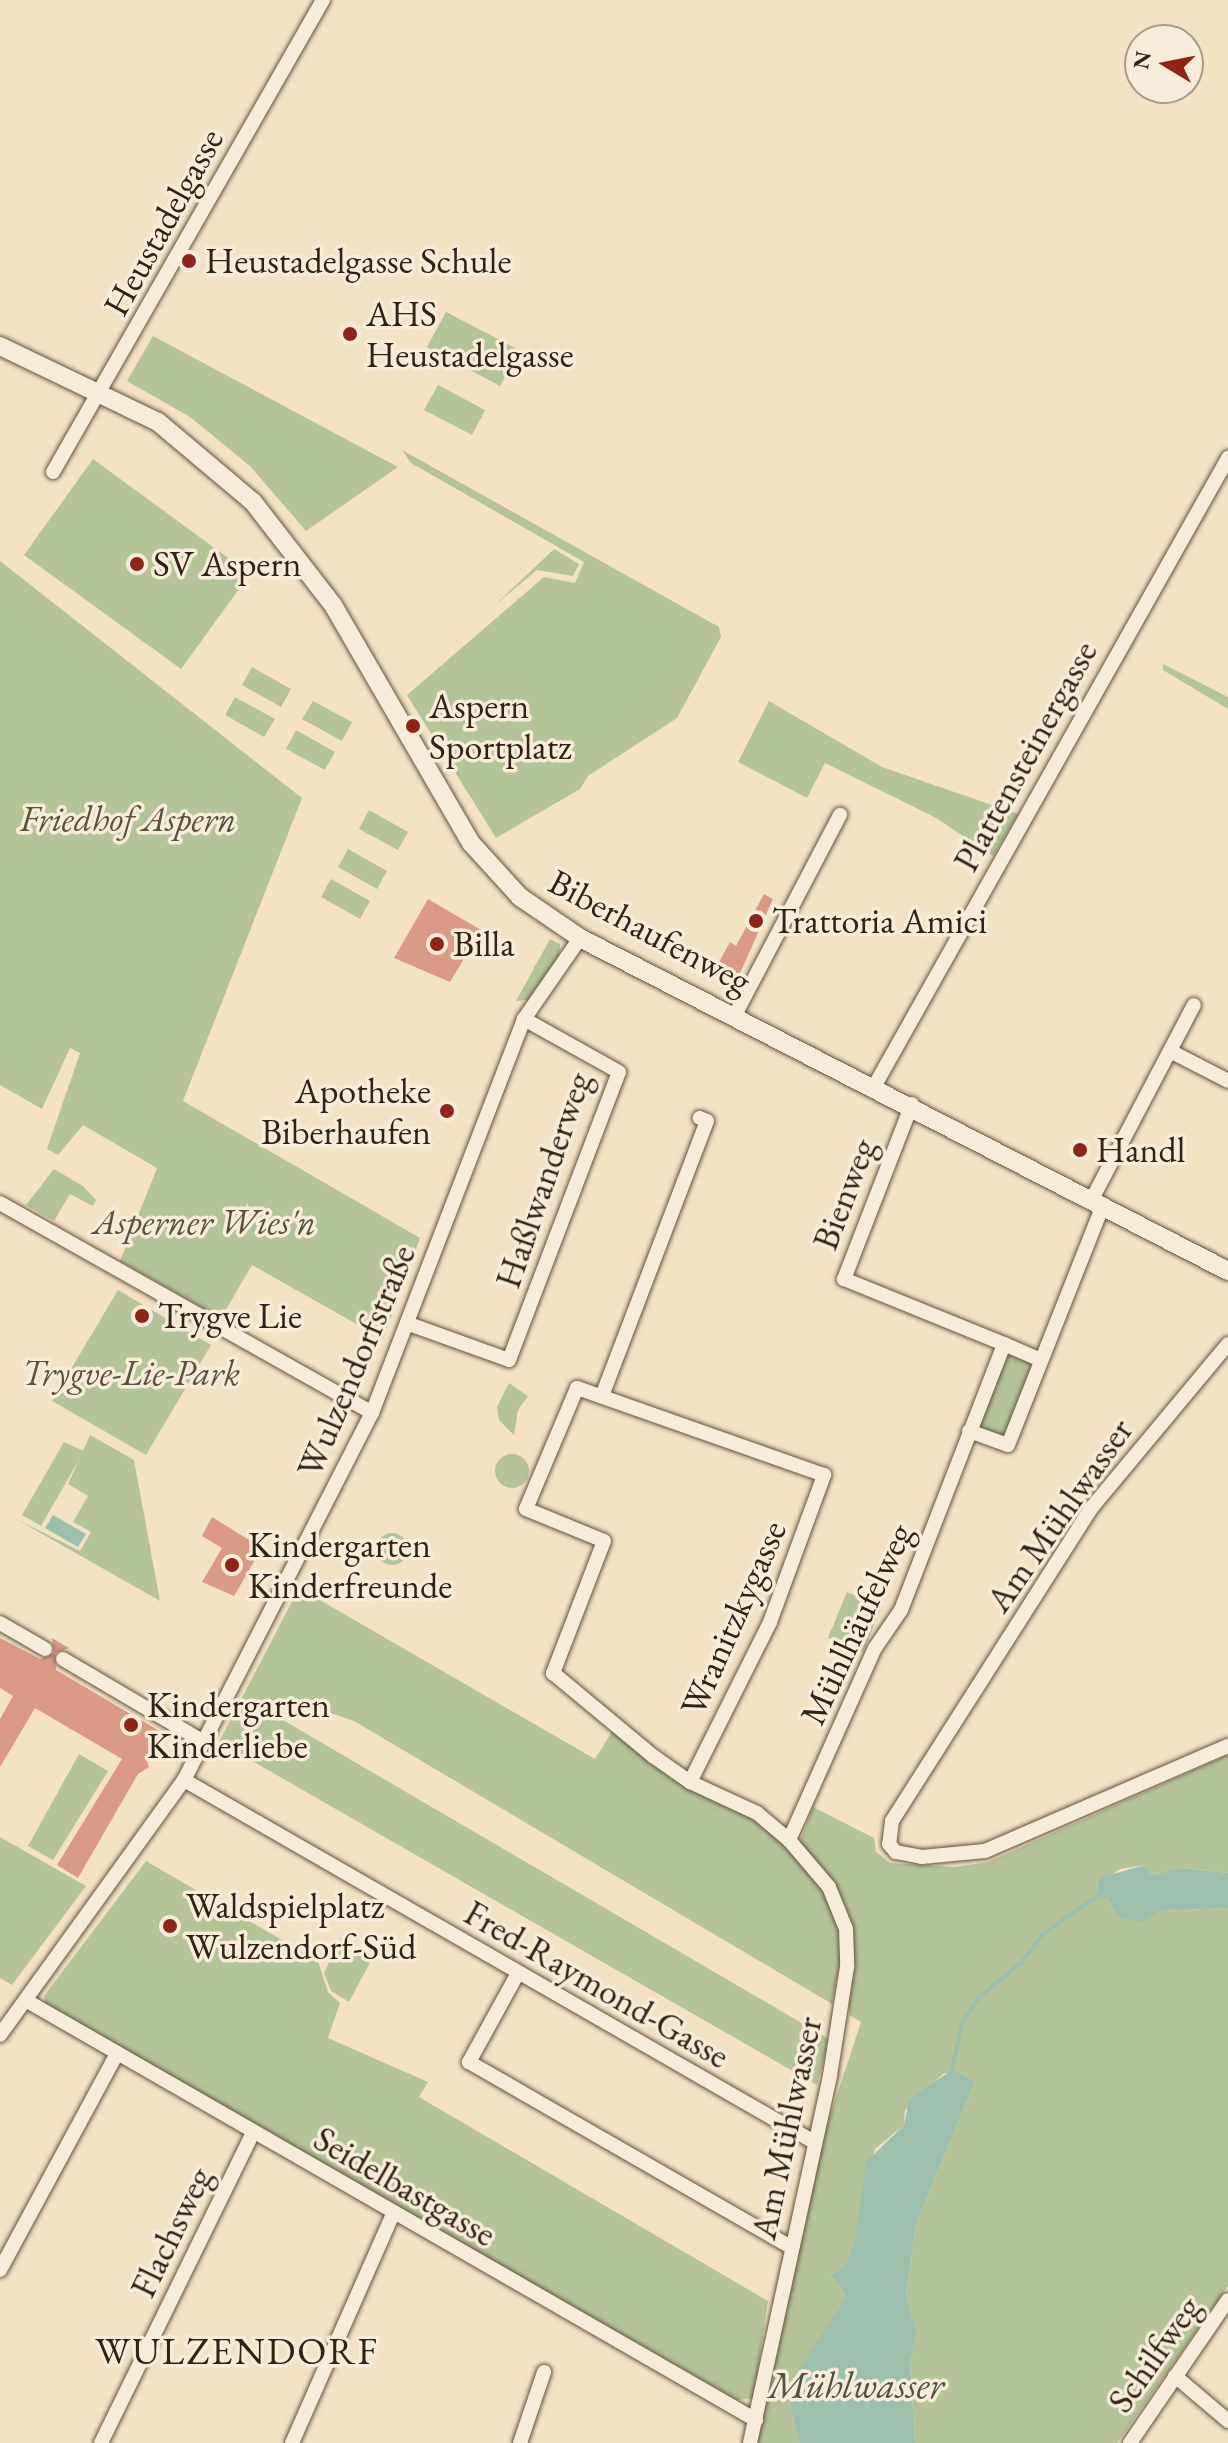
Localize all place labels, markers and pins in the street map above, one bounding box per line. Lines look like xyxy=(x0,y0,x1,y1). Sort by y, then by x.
place label: Heustadelgasse Schule xyxy=(205,239,511,283)
marker: Heustadelgasse Schule xyxy=(180,252,198,270)
place label: AHS Heustadelgasse xyxy=(366,291,574,376)
marker: AHS Heustadelgasse xyxy=(341,325,359,343)
place label: SV Aspern xyxy=(153,542,301,586)
marker: SV Aspern xyxy=(128,555,146,573)
place label: Aspern Sportplatz xyxy=(429,683,572,768)
marker: Aspern Sportplatz xyxy=(404,717,422,735)
place label: Trattoria Amici xyxy=(772,899,987,943)
marker: Trattoria Amici xyxy=(747,912,765,930)
place label: Billa xyxy=(453,922,515,966)
marker: Billa xyxy=(428,935,446,953)
place label: Apotheke Biberhaufen xyxy=(261,1068,431,1153)
marker: Apotheke Biberhaufen xyxy=(438,1102,456,1120)
place label: Handl xyxy=(1096,1128,1185,1172)
marker: Handl xyxy=(1071,1141,1089,1159)
place label: Trygve Lie xyxy=(158,1294,302,1338)
marker: Trygve Lie xyxy=(133,1307,151,1325)
place label: Kindergarten Kinderfreunde xyxy=(248,1522,452,1607)
marker: Kindergarten Kinderfreunde xyxy=(223,1556,241,1574)
place label: Kindergarten Kinderliebe xyxy=(147,1682,330,1767)
marker: Kindergarten Kinderliebe xyxy=(122,1716,140,1734)
place label: Waldspielplatz Wulzendorf-Süd xyxy=(186,1883,417,1968)
marker: Waldspielplatz Wulzendorf-Süd xyxy=(161,1917,179,1935)

